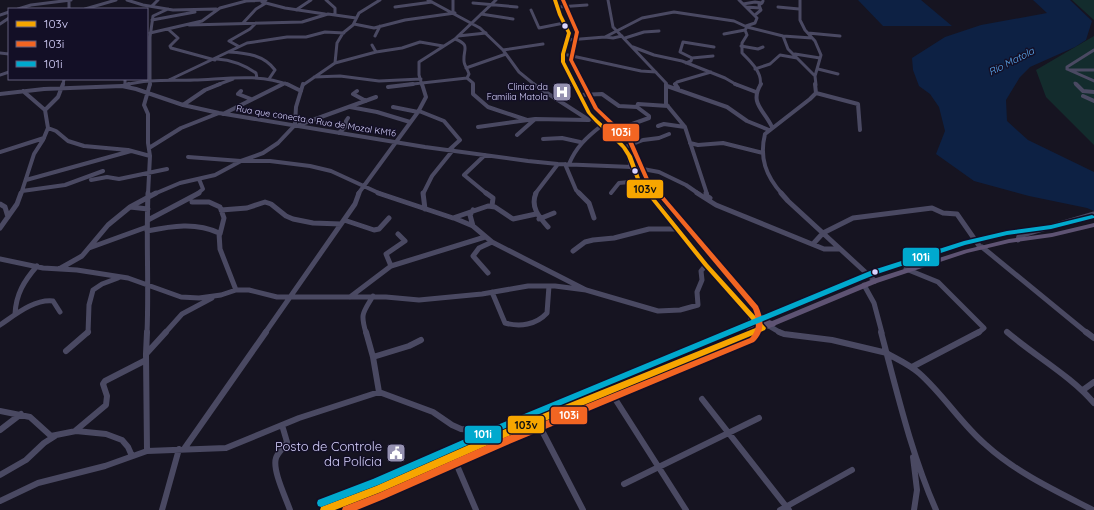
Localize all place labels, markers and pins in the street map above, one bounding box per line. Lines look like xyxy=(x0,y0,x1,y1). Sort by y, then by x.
unlabelled marker xyxy=(560,21,570,31)
place label: Clinica da Familia Matola xyxy=(487,81,548,102)
hospital icon: Clinica da Familia Matola xyxy=(551,81,573,103)
unlabelled marker xyxy=(630,166,640,176)
unlabelled marker xyxy=(870,267,880,277)
place label: Posto de Controle da Polícia xyxy=(275,438,382,469)
public building icon: Posto de Controle da Polícia xyxy=(385,442,407,464)

